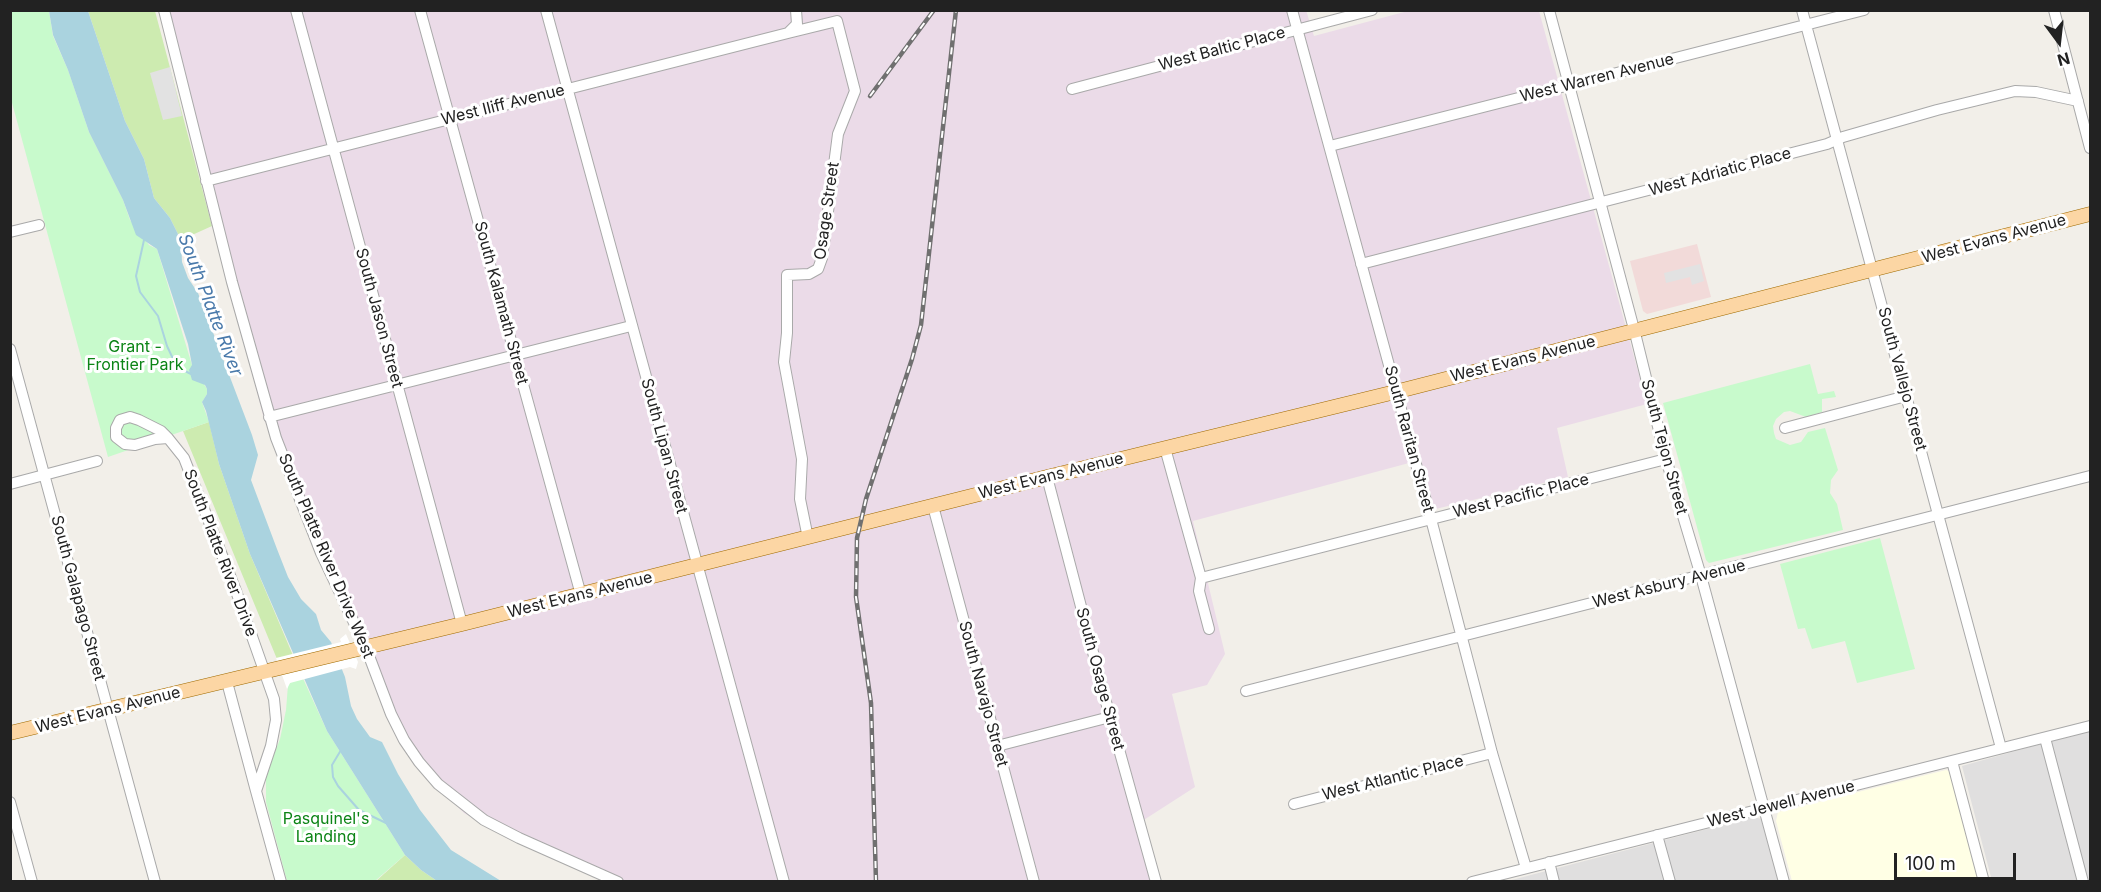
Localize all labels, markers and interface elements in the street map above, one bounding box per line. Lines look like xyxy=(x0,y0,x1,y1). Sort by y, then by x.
north arrow xyxy=(2029,12,2089,72)
street label: West Baltic Place xyxy=(1157,23,1287,75)
text: N xyxy=(2055,48,2072,71)
street label: West Warren Avenue xyxy=(1518,50,1676,106)
street label: West Iliff Avenue xyxy=(439,80,567,130)
street label: West Adriatic Place xyxy=(1647,144,1793,200)
street label: Osage Street xyxy=(811,161,843,261)
street label: West Evans Avenue xyxy=(1920,210,2068,268)
street label: South Kalamath Street xyxy=(470,219,532,387)
water label: South Platte River xyxy=(173,231,247,379)
street label: South Jason Street xyxy=(351,246,407,390)
street label: South Vallejo Street xyxy=(1874,305,1930,453)
street label: West Evans Avenue xyxy=(1449,332,1597,386)
park label: Grant - Frontier Park xyxy=(86,337,184,375)
street label: South Raritan Street xyxy=(1380,363,1438,515)
street label: South Lipan Street xyxy=(637,376,691,516)
street label: South Tejon Street xyxy=(1637,377,1691,517)
street label: West Evans Avenue xyxy=(977,449,1125,503)
street label: South Platte River Drive West xyxy=(274,451,378,661)
street label: South Platte River Drive xyxy=(179,467,261,639)
street label: West Pacific Place xyxy=(1451,470,1591,522)
street label: South Galapago Street xyxy=(47,513,109,683)
street label: West Asbury Avenue xyxy=(1590,556,1748,612)
street label: West Evans Avenue xyxy=(506,568,654,622)
street label: South Osage Street xyxy=(1072,606,1128,752)
street label: South Navajo Street xyxy=(954,619,1012,769)
street label: West Evans Avenue xyxy=(34,683,182,737)
street label: West Atlantic Place xyxy=(1320,751,1466,805)
street label: West Jewell Avenue xyxy=(1705,776,1857,832)
park label: Pasquinel's Landing xyxy=(283,809,369,847)
scale bar xyxy=(1897,841,2018,879)
text: 100 m xyxy=(1905,853,1956,874)

